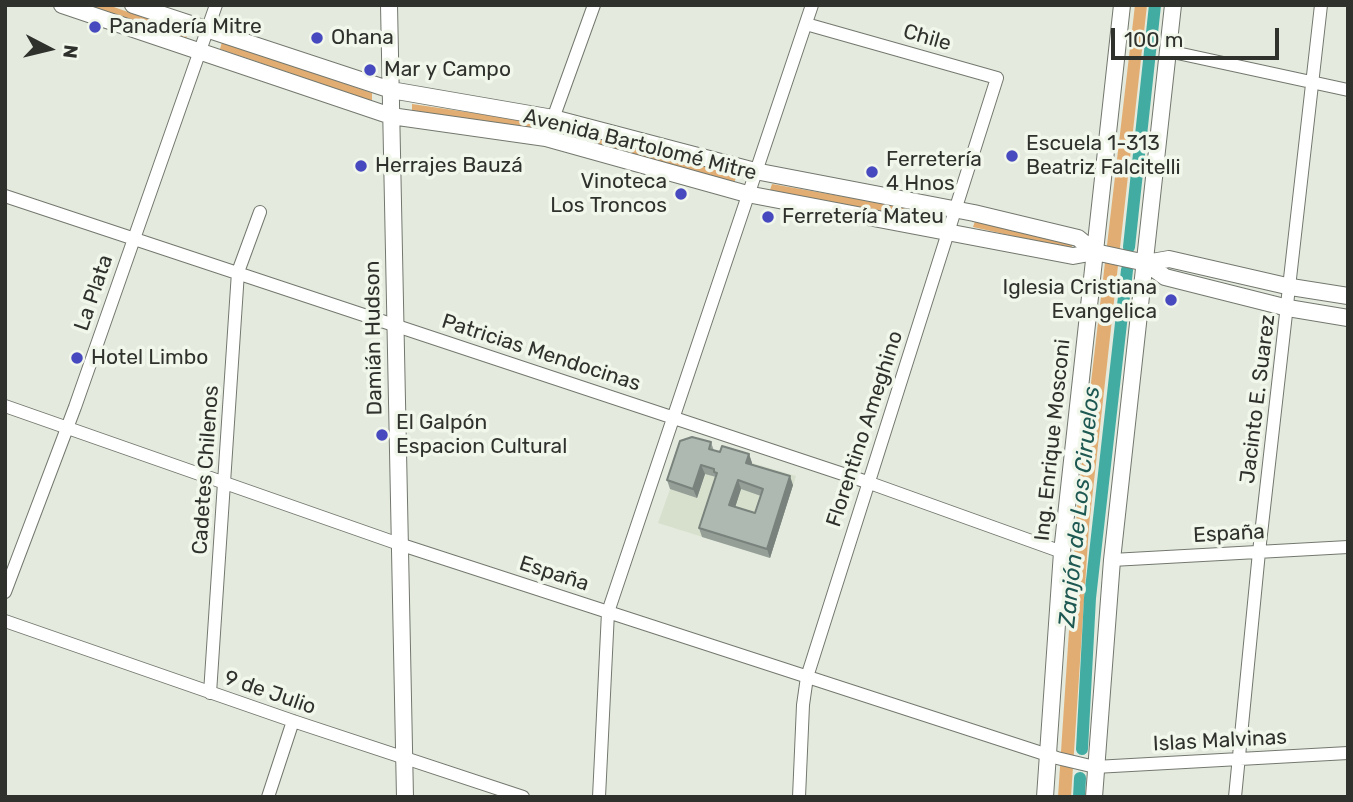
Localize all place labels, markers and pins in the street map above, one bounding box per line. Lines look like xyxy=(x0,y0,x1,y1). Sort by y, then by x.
place label: Panadería Mitre xyxy=(109,14,262,40)
marker: Panadería Mitre xyxy=(87,19,103,35)
place label: Ohana xyxy=(331,25,394,51)
marker: Ohana xyxy=(309,30,325,46)
place label: Mar y Campo xyxy=(384,57,511,83)
marker: Mar y Campo xyxy=(362,62,378,78)
place label: Escuela 1-313 Beatriz Falcitelli xyxy=(1026,131,1181,181)
place label: Ferretería 4 Hnos xyxy=(886,147,982,197)
marker: Escuela 1-313 Beatriz Falcitelli xyxy=(1004,148,1020,164)
place label: Herrajes Bauzá xyxy=(375,153,523,179)
marker: Herrajes Bauzá xyxy=(353,158,369,174)
marker: Ferretería 4 Hnos xyxy=(864,164,880,180)
place label: Vinoteca Los Troncos xyxy=(550,169,667,219)
marker: Vinoteca Los Troncos xyxy=(673,186,689,202)
place label: Ferretería Mateu xyxy=(782,204,944,230)
marker: Ferretería Mateu xyxy=(760,209,776,225)
place label: Iglesia Cristiana Evangelica xyxy=(1002,275,1157,325)
marker: Iglesia Cristiana Evangelica xyxy=(1163,292,1179,308)
place label: Hotel Limbo xyxy=(91,345,208,371)
marker: Hotel Limbo xyxy=(69,350,85,366)
place label: El Galpón Espacion Cultural xyxy=(396,410,567,460)
marker: El Galpón Espacion Cultural xyxy=(374,427,390,443)

